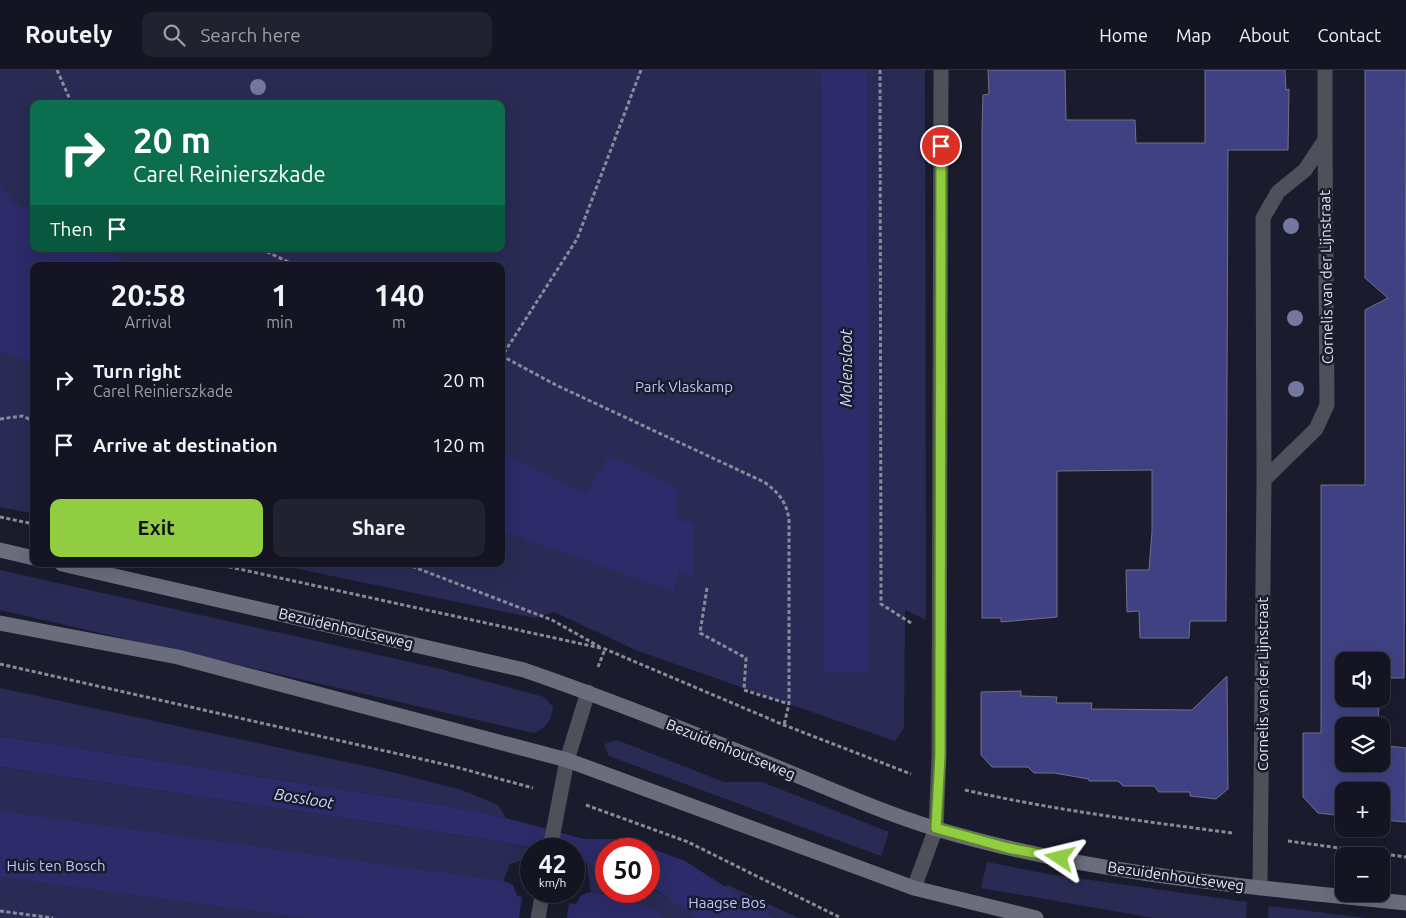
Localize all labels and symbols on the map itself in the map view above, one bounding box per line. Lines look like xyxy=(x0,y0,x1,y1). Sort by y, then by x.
pin xyxy=(920,125,962,167)
street label: Cornelis van der Lijnstraat xyxy=(1316,190,1336,364)
water label: Molensloot xyxy=(837,328,855,407)
park label: Park Vlaskamp xyxy=(635,378,733,395)
street label: Cornelis van der Lijnstraat xyxy=(1254,597,1271,771)
street label: Bezuidenhoutseweg xyxy=(277,604,415,652)
street label: Bezuidenhoutseweg xyxy=(664,715,798,783)
water label: Bossloot xyxy=(273,784,336,812)
position arrow xyxy=(1033,831,1085,883)
speed limit sign: 50 xyxy=(595,838,660,903)
park label: Huis ten Bosch xyxy=(6,857,106,874)
street label: Bezuidenhoutseweg xyxy=(1107,858,1245,894)
park label: Haagse Bos xyxy=(688,894,766,911)

